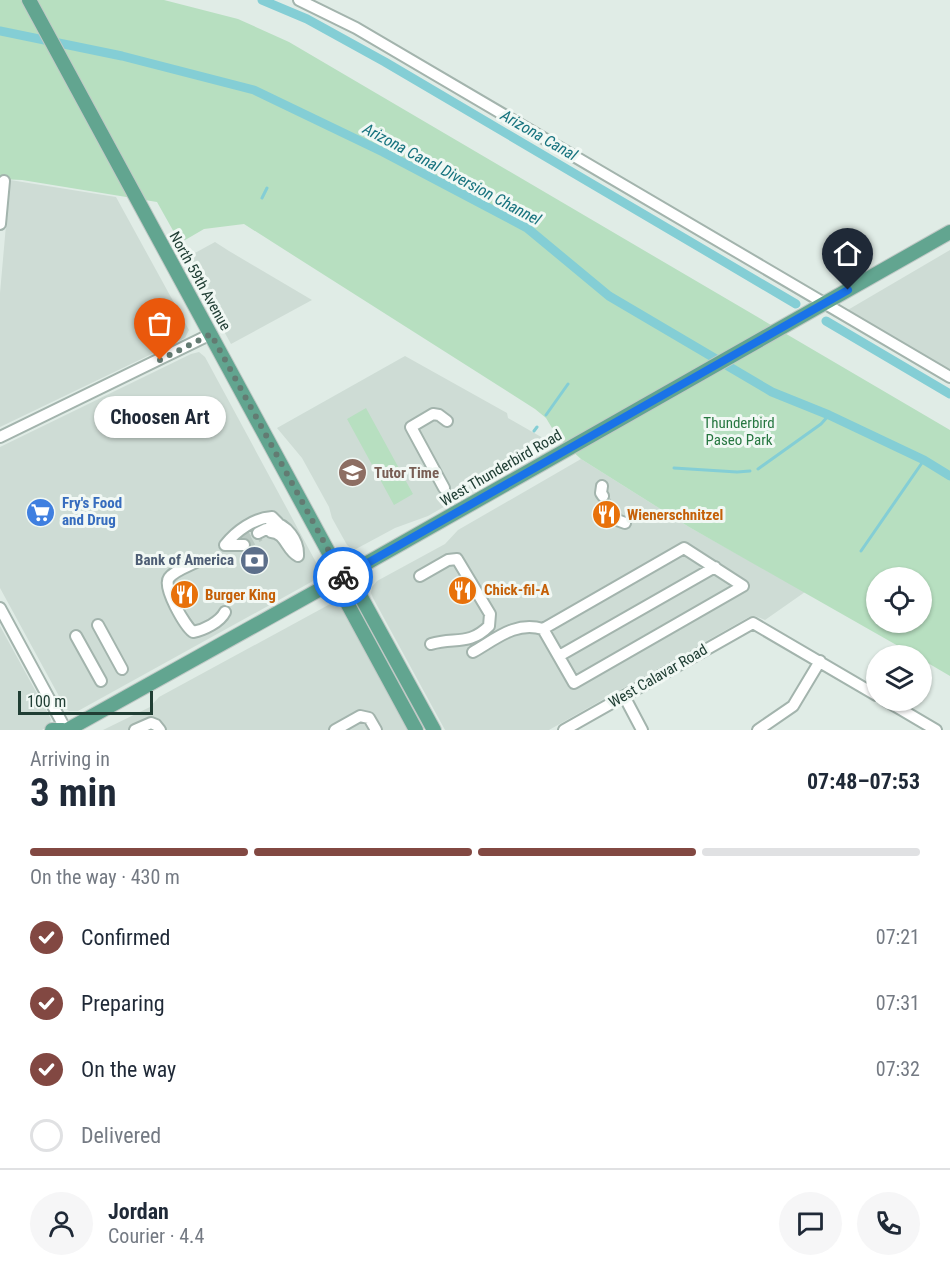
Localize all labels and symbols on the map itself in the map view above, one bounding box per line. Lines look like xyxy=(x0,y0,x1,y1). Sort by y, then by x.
water label: Arizona Canal xyxy=(497,105,581,165)
water label: Arizona Canal Diversion Channel xyxy=(359,118,545,229)
pin xyxy=(822,228,873,290)
street label: North 59th Avenue xyxy=(165,229,235,333)
pin xyxy=(134,298,185,360)
callout: Choosen Art xyxy=(94,396,226,438)
park label: Thunderbird Paseo Park xyxy=(703,414,775,449)
street label: West Thunderbird Road xyxy=(437,426,565,510)
school or university icon: Tutor Time xyxy=(337,457,369,489)
place label: Tutor Time xyxy=(374,464,439,482)
place label: Fry's Food and Drug xyxy=(62,494,122,529)
supermarket icon: Fry's Food and Drug xyxy=(25,496,57,528)
restaurant icon: Wienerschnitzel xyxy=(590,499,622,531)
place label: Wienerschnitzel xyxy=(627,506,723,524)
bank icon: Bank of America xyxy=(239,544,271,576)
courier xyxy=(313,547,373,607)
place label: Bank of America xyxy=(135,551,234,569)
restaurant icon: Chick-fil-A xyxy=(447,574,479,606)
restaurant icon: Burger King xyxy=(168,579,200,611)
place label: Chick-fil-A xyxy=(484,581,550,599)
place label: Burger King xyxy=(205,586,276,604)
street label: West Calavar Road xyxy=(606,641,710,711)
scale bar xyxy=(18,688,153,716)

